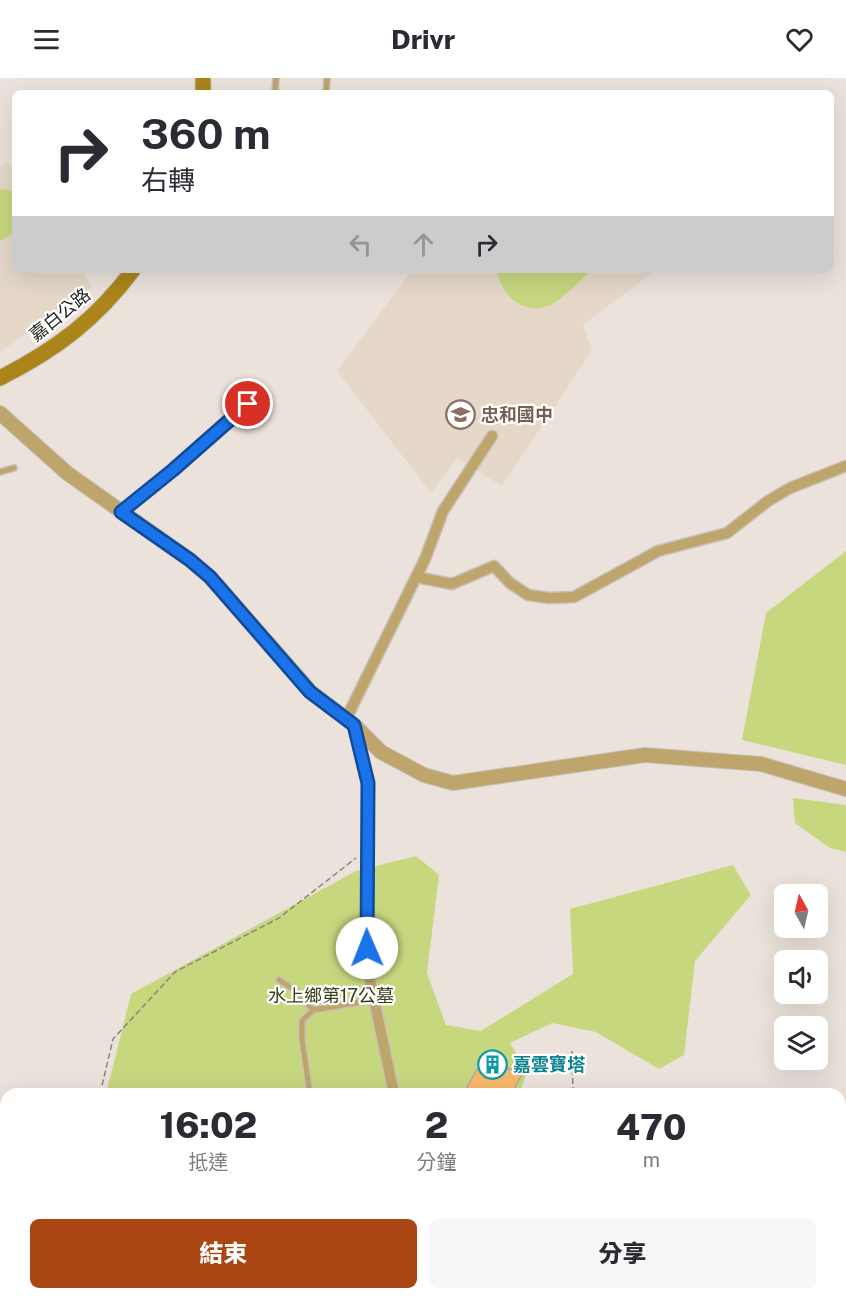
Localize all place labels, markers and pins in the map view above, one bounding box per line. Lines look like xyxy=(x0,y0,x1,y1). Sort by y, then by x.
pin xyxy=(222,378,273,429)
school or university icon: 忠和國中 xyxy=(444,399,476,431)
place label: 忠和國中 xyxy=(481,404,553,425)
building icon: 嘉雲寶塔 xyxy=(476,1049,508,1081)
place label: 嘉雲寶塔 xyxy=(513,1054,585,1075)

